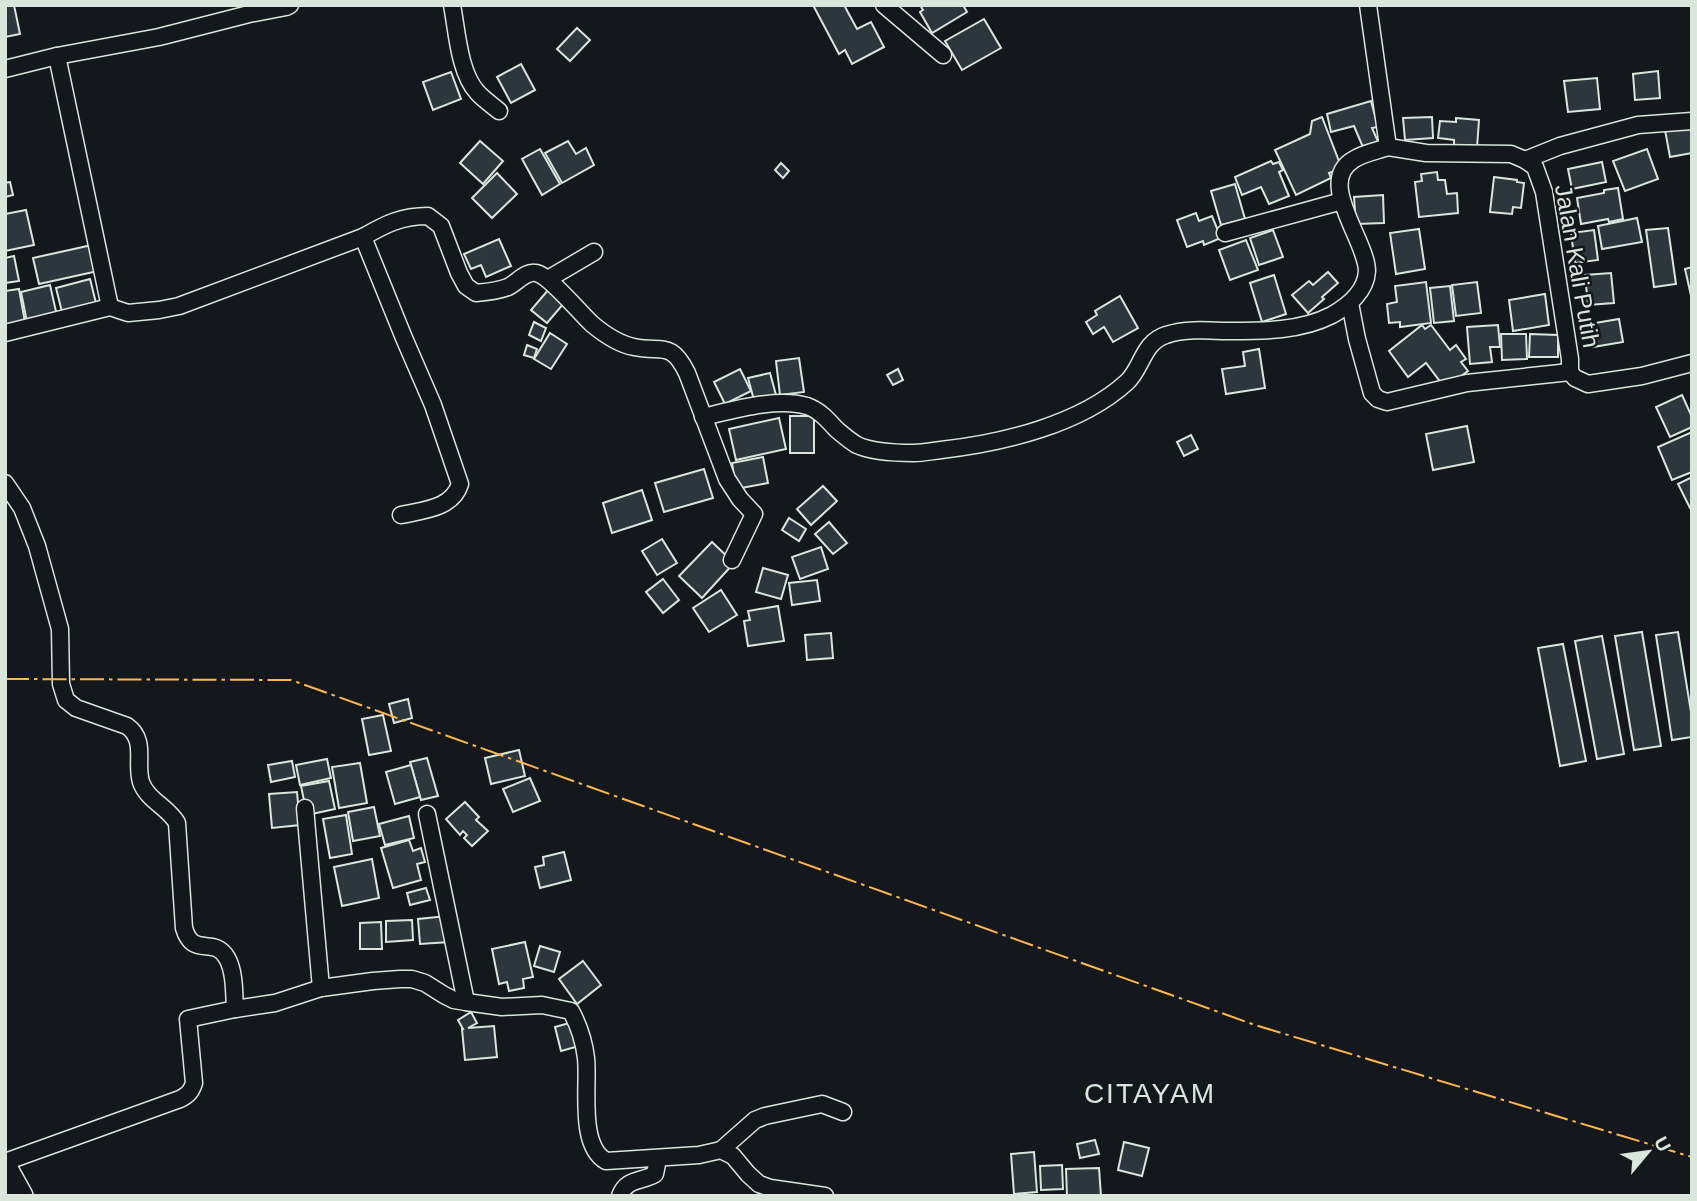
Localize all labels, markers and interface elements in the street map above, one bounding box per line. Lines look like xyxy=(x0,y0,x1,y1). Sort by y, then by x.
street label: Jalan Kali Putih xyxy=(1550,182,1605,350)
district label: CITAYAM xyxy=(1084,1078,1216,1109)
north arrow xyxy=(1613,1117,1683,1187)
text: U xyxy=(1650,1133,1675,1155)

